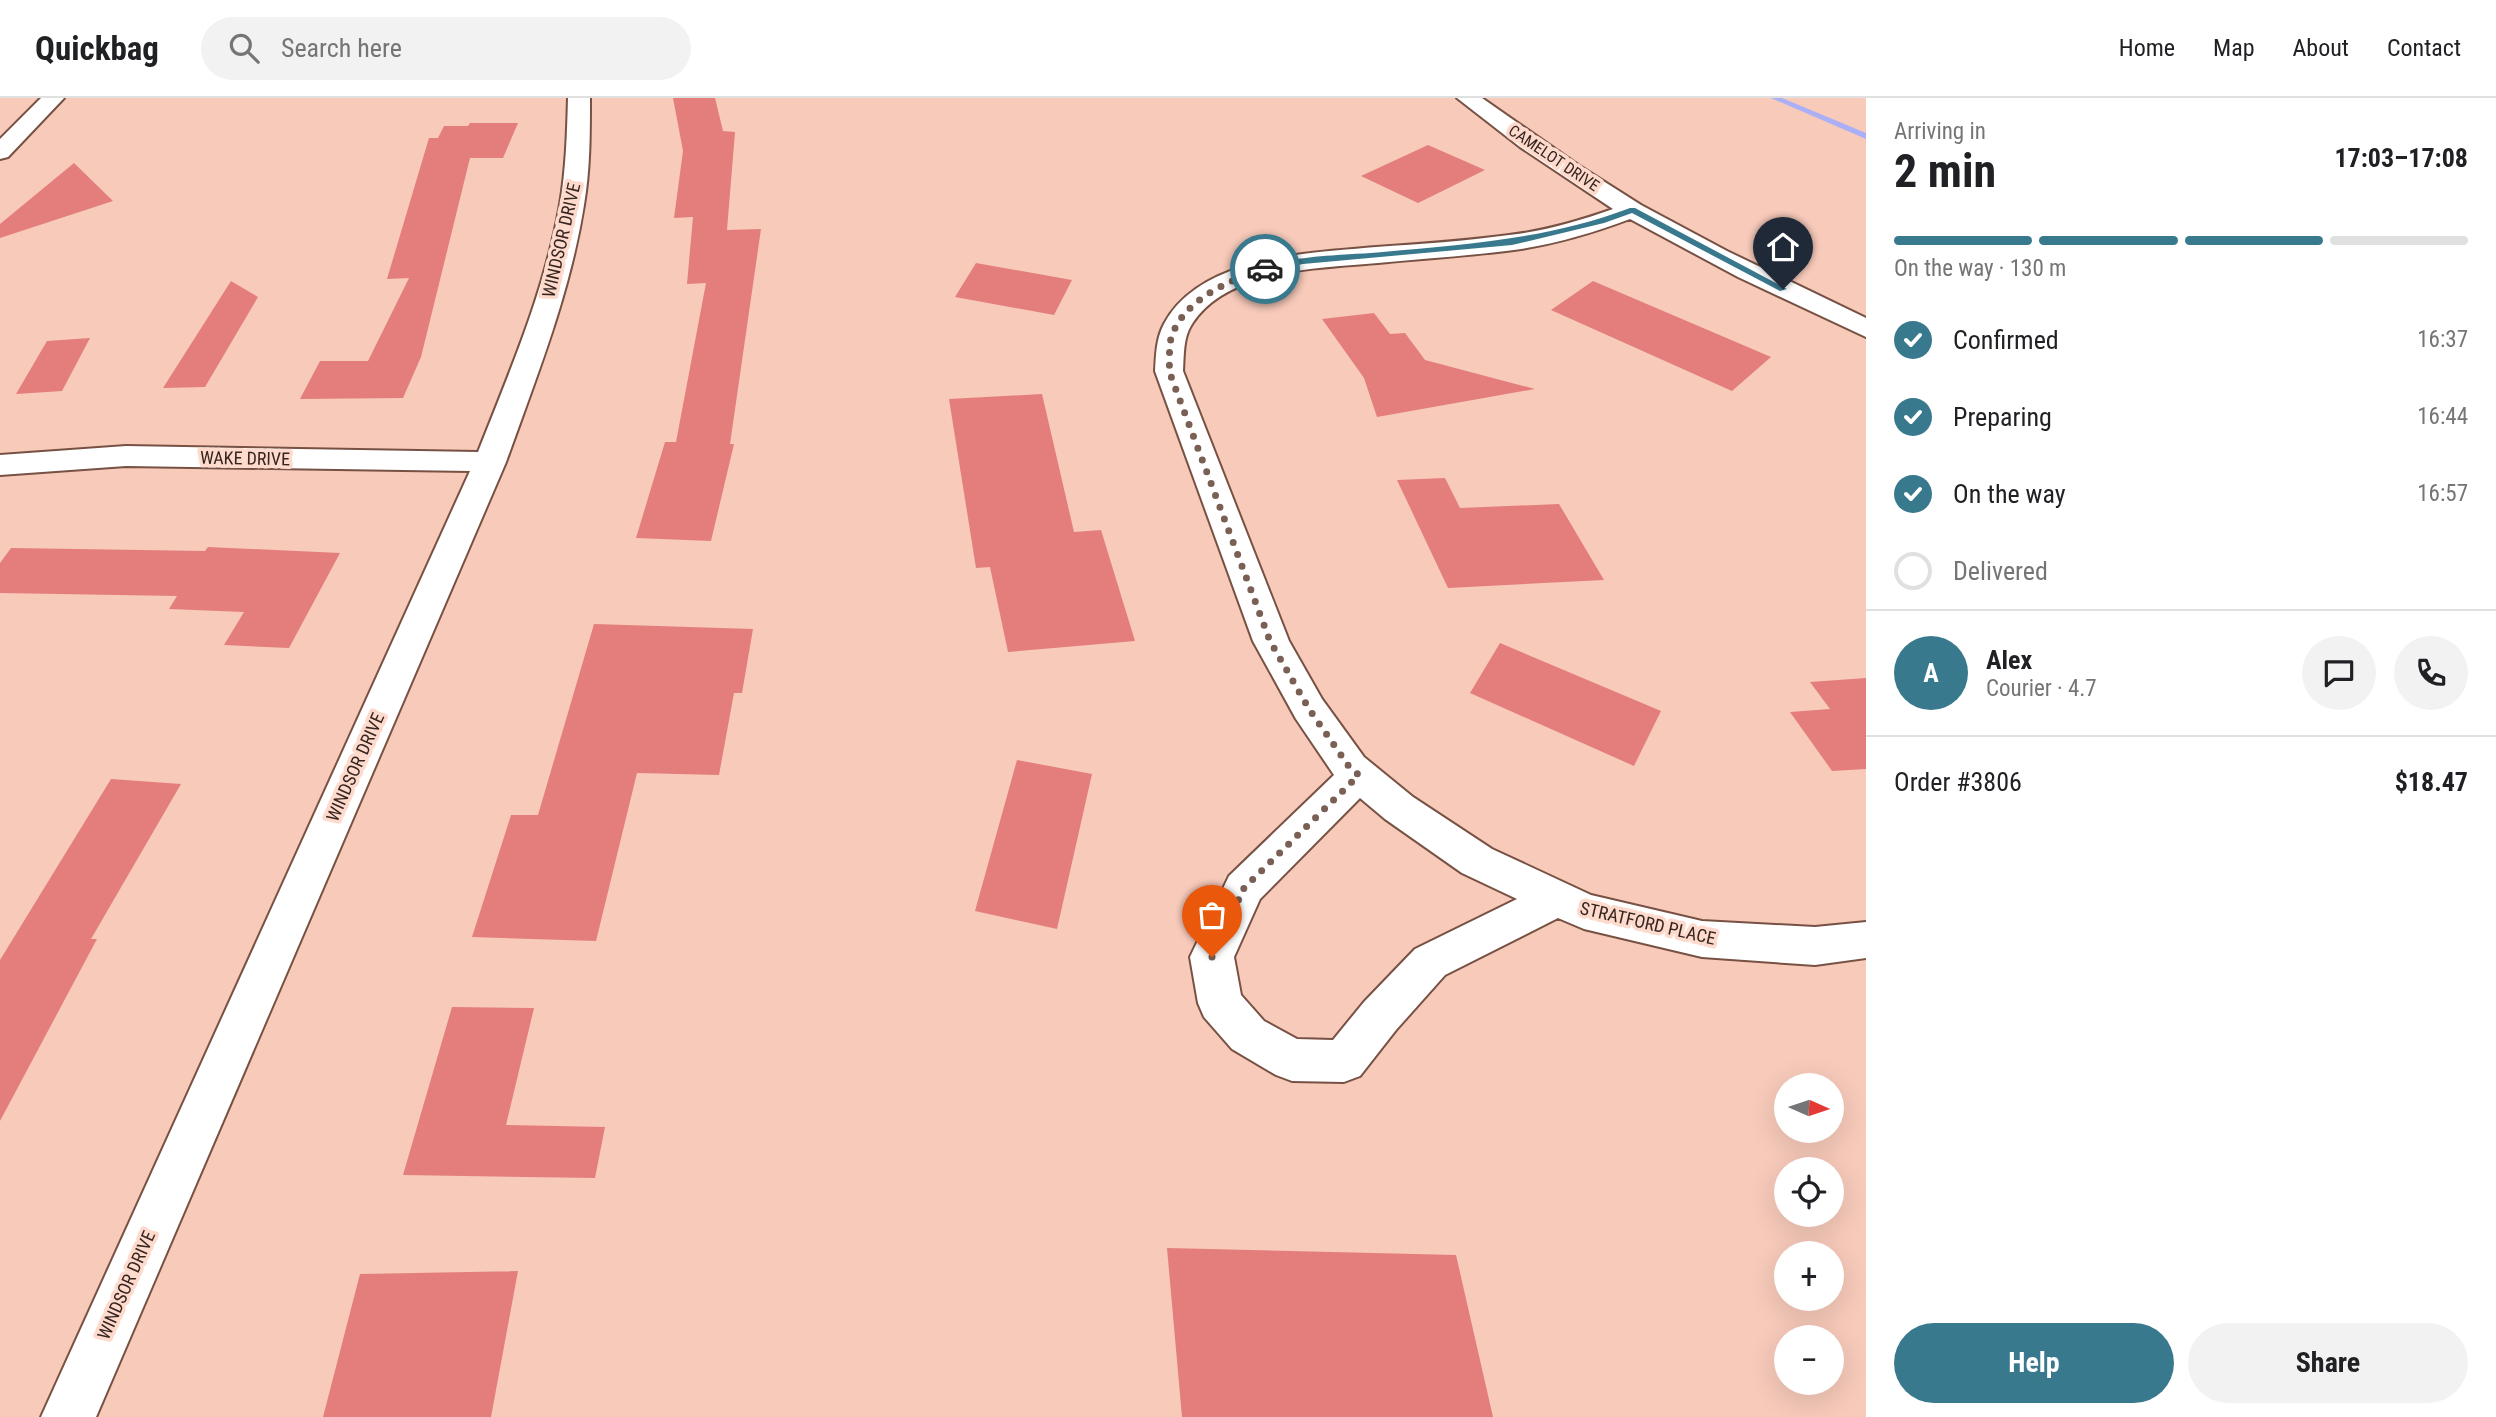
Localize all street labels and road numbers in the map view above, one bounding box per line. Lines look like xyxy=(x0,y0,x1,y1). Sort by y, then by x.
street label: CAMELOT DRIVE xyxy=(1505,121,1603,195)
street label: WINDSOR DRIVE xyxy=(538,181,584,299)
street label: WAKE DRIVE xyxy=(200,447,290,469)
street label: WINDSOR DRIVE xyxy=(322,709,388,825)
street label: STRATFORD PLACE xyxy=(1578,897,1718,949)
street label: WINDSOR DRIVE xyxy=(93,1227,159,1343)

